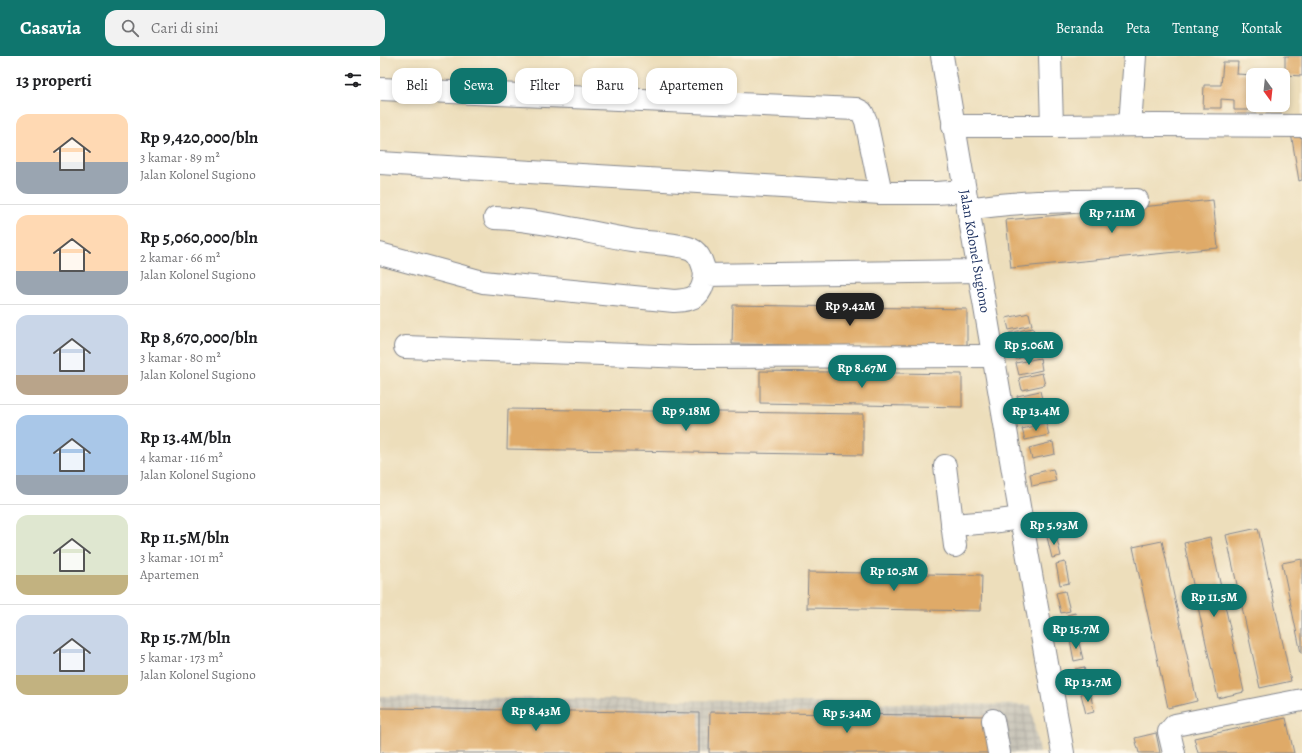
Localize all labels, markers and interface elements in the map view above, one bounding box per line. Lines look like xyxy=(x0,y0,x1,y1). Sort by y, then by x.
search box xyxy=(105,10,385,46)
text: Casavia xyxy=(20,15,81,41)
icon: search xyxy=(119,17,141,39)
text: Cari di sini xyxy=(151,18,218,38)
text: Beranda xyxy=(1056,19,1104,38)
text: Peta xyxy=(1126,19,1150,38)
text: Tentang xyxy=(1172,19,1219,38)
text: Kontak xyxy=(1241,19,1282,38)
chip: Beli xyxy=(392,68,442,104)
chip: Sewa xyxy=(450,68,507,104)
chip: Filter xyxy=(515,68,574,104)
chip: Baru xyxy=(582,68,638,104)
chip: Apartemen xyxy=(646,68,737,104)
north arrow xyxy=(1246,68,1290,112)
map controls xyxy=(1246,68,1290,112)
text: 13 properti xyxy=(16,69,92,92)
icon: filters xyxy=(342,69,364,91)
text: Rp 9,420,000/bln xyxy=(140,126,258,149)
icon: home xyxy=(48,130,96,178)
text: 3 kamar · 89 m² xyxy=(140,149,220,166)
text: Jalan Kolonel Sugiono xyxy=(140,166,256,183)
street label: Jalan Kolonel Sugiono xyxy=(956,188,995,314)
pin: Rp 7.11M xyxy=(1071,200,1153,234)
text: Rp 7.11M xyxy=(1089,204,1135,221)
text: Rp 5,060,000/bln xyxy=(140,226,258,249)
icon: home xyxy=(48,231,96,279)
text: 2 kamar · 66 m² xyxy=(140,249,220,266)
text: Jalan Kolonel Sugiono xyxy=(140,266,256,283)
pin: Rp 9.42M xyxy=(809,293,891,327)
text: Rp 9.42M xyxy=(825,297,875,314)
text: Rp 8,670,000/bln xyxy=(140,326,258,349)
icon: home xyxy=(48,331,96,379)
pin: Rp 5.06M xyxy=(988,332,1070,366)
text: Rp 5.06M xyxy=(1004,336,1054,353)
text: 3 kamar · 80 m² xyxy=(140,349,221,366)
pin: Rp 8.67M xyxy=(821,355,903,389)
text: Rp 8.67M xyxy=(837,359,887,376)
text: Jalan Kolonel Sugiono xyxy=(140,366,256,383)
pin: Rp 9.18M xyxy=(645,398,727,432)
pin: Rp 13.4M xyxy=(995,398,1077,432)
text: Rp 9.18M xyxy=(662,402,710,419)
text: Rp 13.4M xyxy=(1012,402,1060,419)
text: Rp 13.4M/bln xyxy=(140,426,231,449)
icon: home xyxy=(48,431,96,479)
text: 4 kamar · 116 m² xyxy=(140,449,223,466)
text: Jalan Kolonel Sugiono xyxy=(140,466,256,483)
pin: Rp 5.93M xyxy=(1013,512,1095,546)
text: Rp 5.93M xyxy=(1030,516,1078,533)
text: Rp 11.5M/bln xyxy=(140,526,229,549)
icon: home xyxy=(48,531,96,579)
text: 3 kamar · 101 m² xyxy=(140,549,223,566)
pin: Rp 10.5M xyxy=(853,558,935,592)
text: Rp 10.5M xyxy=(870,562,918,579)
text: Apartemen xyxy=(140,566,199,583)
pin: Rp 11.5M xyxy=(1173,584,1255,618)
text: Rp 11.5M xyxy=(1191,588,1237,605)
pin: Rp 15.7M xyxy=(1035,616,1117,650)
text: Rp 15.7M xyxy=(1052,620,1100,637)
text: Rp 15.7M/bln xyxy=(140,626,231,649)
icon: home xyxy=(48,631,96,679)
text: 5 kamar · 173 m² xyxy=(140,649,223,666)
text: Jalan Kolonel Sugiono xyxy=(140,666,256,683)
pin: Rp 13.7M xyxy=(1047,669,1129,703)
text: Rp 13.7M xyxy=(1064,673,1112,690)
pin: Rp 8.43M xyxy=(495,698,577,732)
pin: Rp 5.34M xyxy=(806,700,888,734)
text: Rp 8.43M xyxy=(511,702,561,719)
text: Rp 5.34M xyxy=(822,704,872,721)

